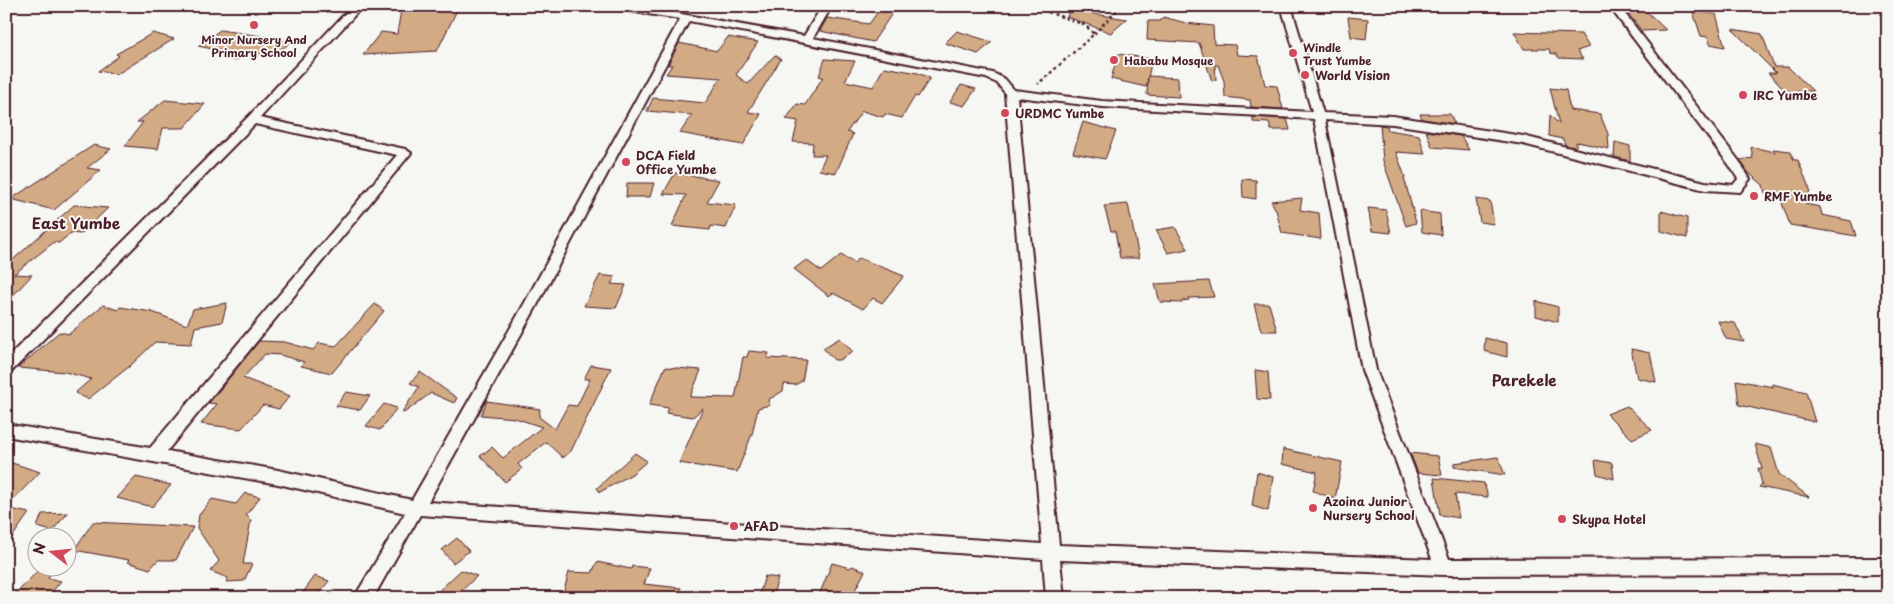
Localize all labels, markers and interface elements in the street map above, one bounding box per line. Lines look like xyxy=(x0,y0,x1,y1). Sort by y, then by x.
marker: Minor Nursery And Primary School xyxy=(248,19,260,31)
place label: Minor Nursery And Primary School xyxy=(201,31,307,61)
place label: Windle Trust Yumbe xyxy=(1303,39,1372,69)
marker: Windle Trust Yumbe xyxy=(1287,47,1299,59)
place label: Hababu Mosque xyxy=(1124,52,1213,69)
marker: Hababu Mosque xyxy=(1108,54,1120,66)
place label: World Vision xyxy=(1315,66,1390,84)
marker: World Vision xyxy=(1299,69,1311,81)
place label: IRC Yumbe xyxy=(1753,86,1817,104)
marker: IRC Yumbe xyxy=(1737,89,1749,101)
place label: URDMC Yumbe xyxy=(1015,104,1105,122)
marker: URDMC Yumbe xyxy=(999,107,1011,119)
place label: DCA Field Office Yumbe xyxy=(636,146,717,178)
marker: DCA Field Office Yumbe xyxy=(620,156,632,168)
place label: RMF Yumbe xyxy=(1764,187,1833,205)
marker: RMF Yumbe xyxy=(1748,190,1760,202)
district label: East Yumbe xyxy=(32,211,121,234)
district label: Parekele xyxy=(1491,368,1557,391)
place label: Azoina Junior Nursery School xyxy=(1322,492,1415,524)
marker: Azoina Junior Nursery School xyxy=(1307,502,1319,514)
place label: Skypa Hotel xyxy=(1572,510,1646,528)
marker: Skypa Hotel xyxy=(1556,513,1568,525)
place label: AFAD xyxy=(743,517,779,535)
marker: AFAD xyxy=(728,520,740,532)
north arrow xyxy=(28,526,78,576)
text: N xyxy=(27,540,51,557)

